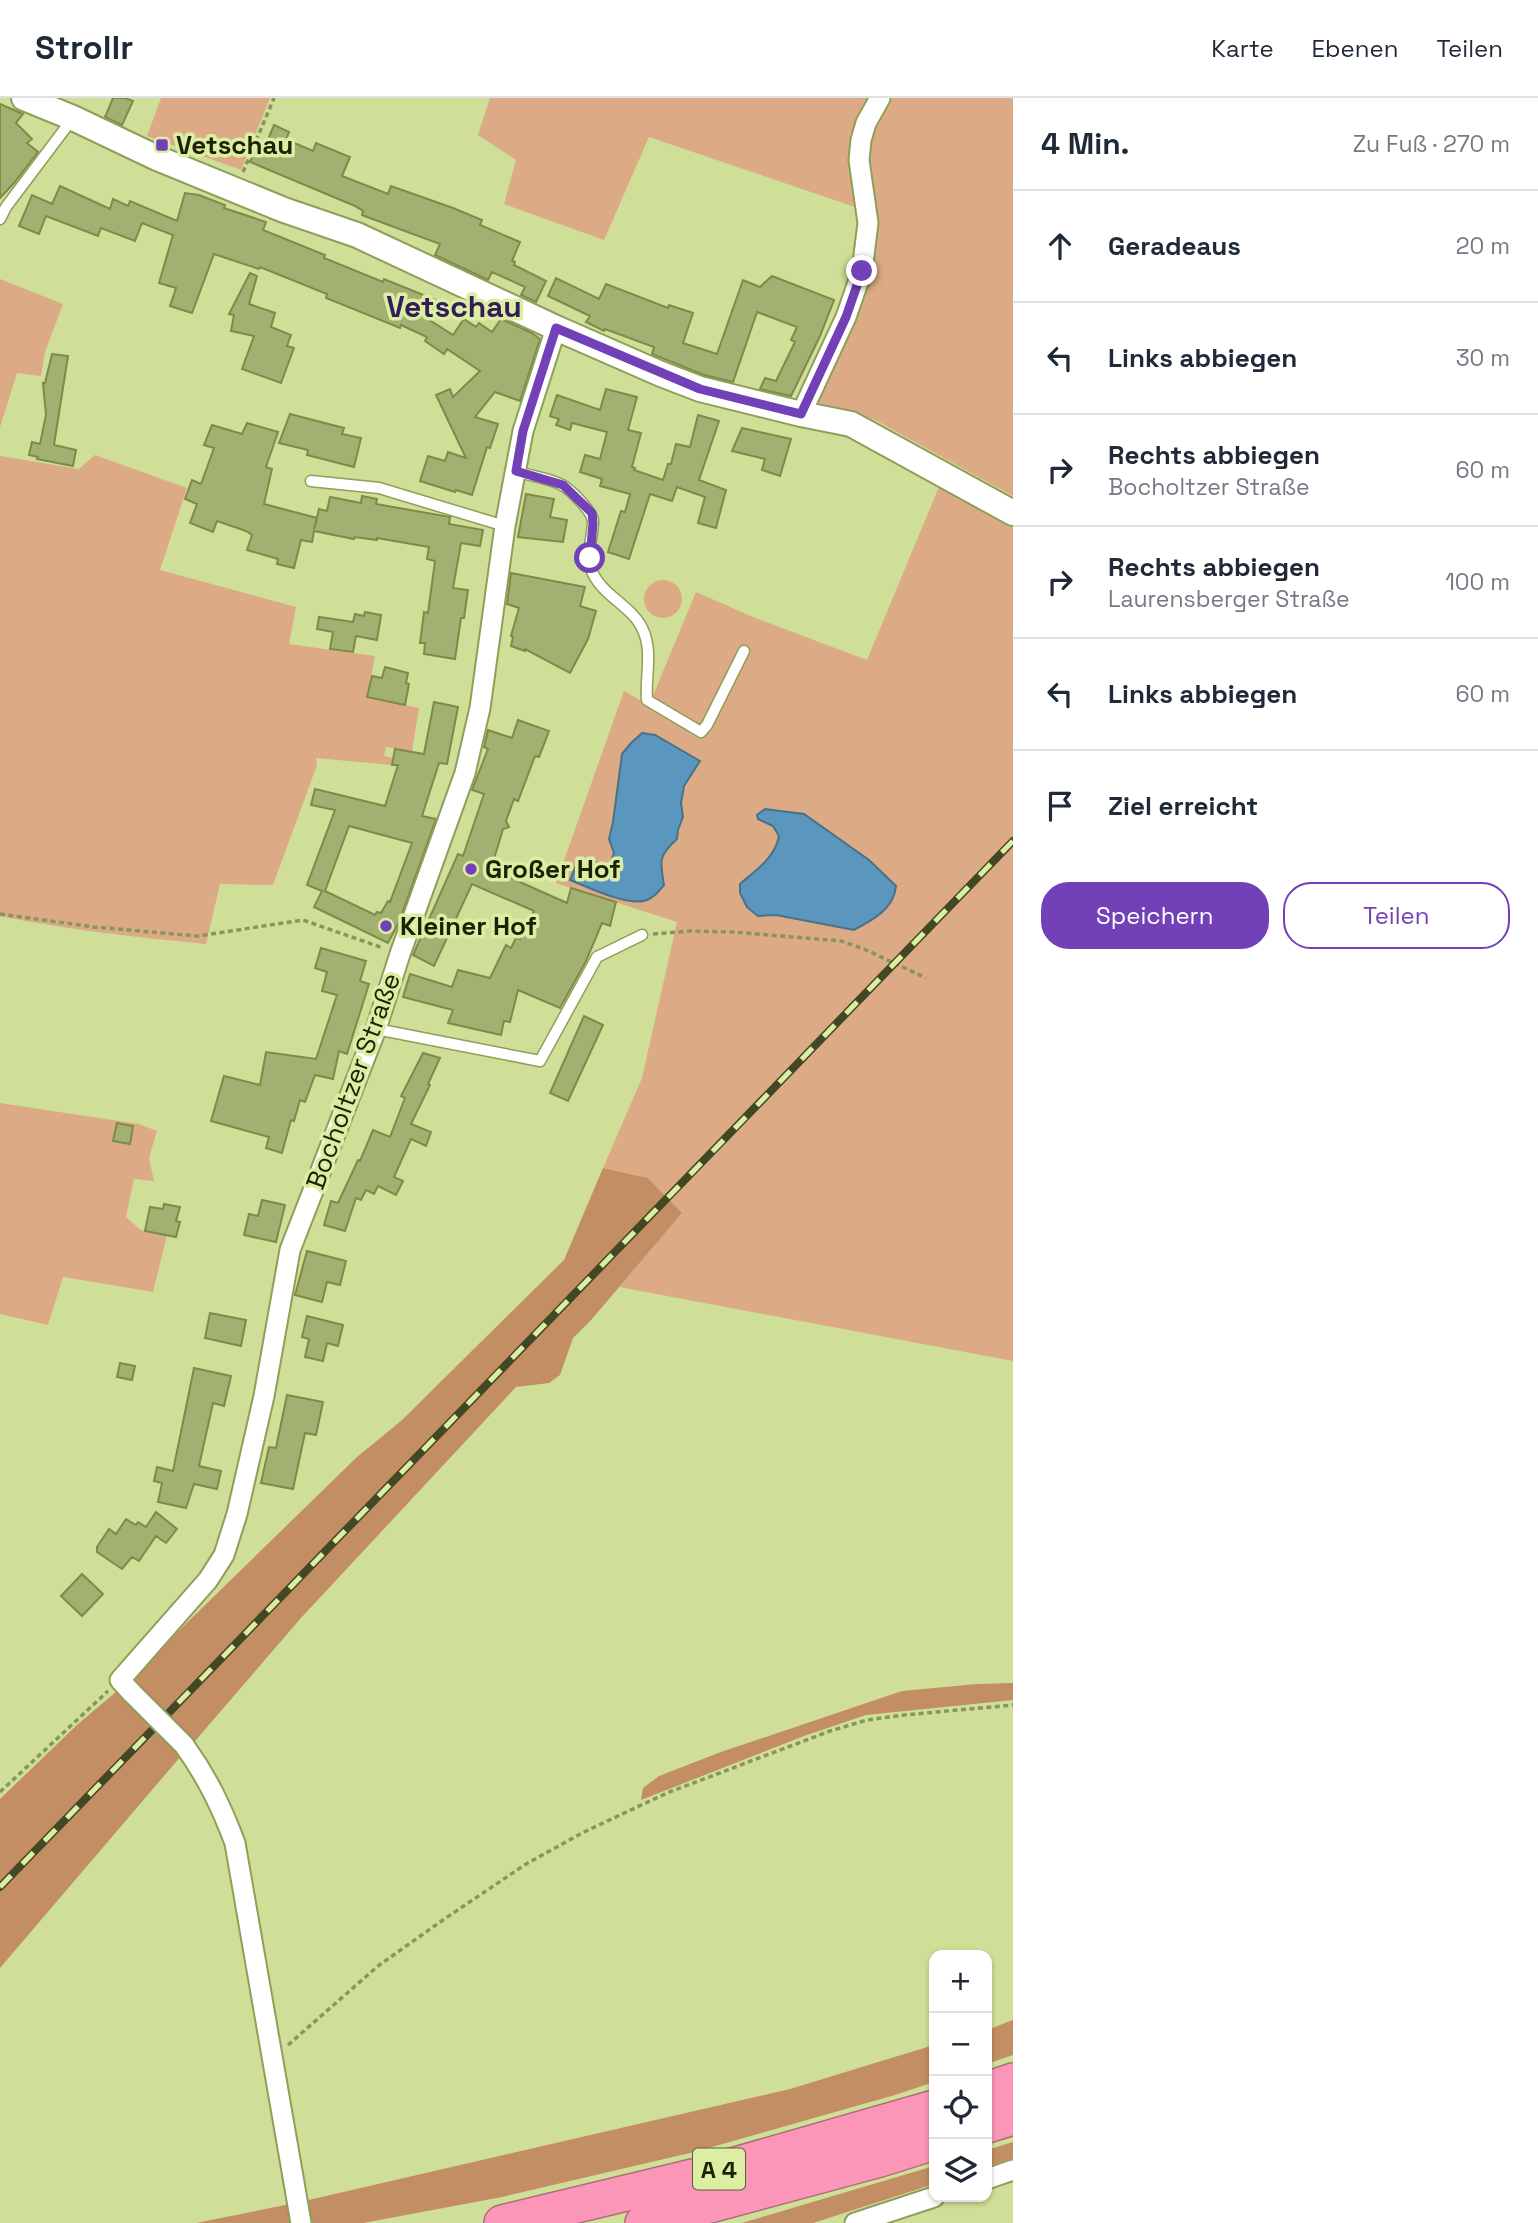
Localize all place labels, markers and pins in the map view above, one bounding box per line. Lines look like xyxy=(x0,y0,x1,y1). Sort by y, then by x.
place label: Vetschau xyxy=(176,128,293,162)
marker: Vetschau xyxy=(154,137,170,153)
place label: Großer Hof xyxy=(485,852,621,886)
marker: Großer Hof xyxy=(463,861,479,877)
place label: Kleiner Hof xyxy=(400,909,537,943)
marker: Kleiner Hof xyxy=(378,918,394,934)

